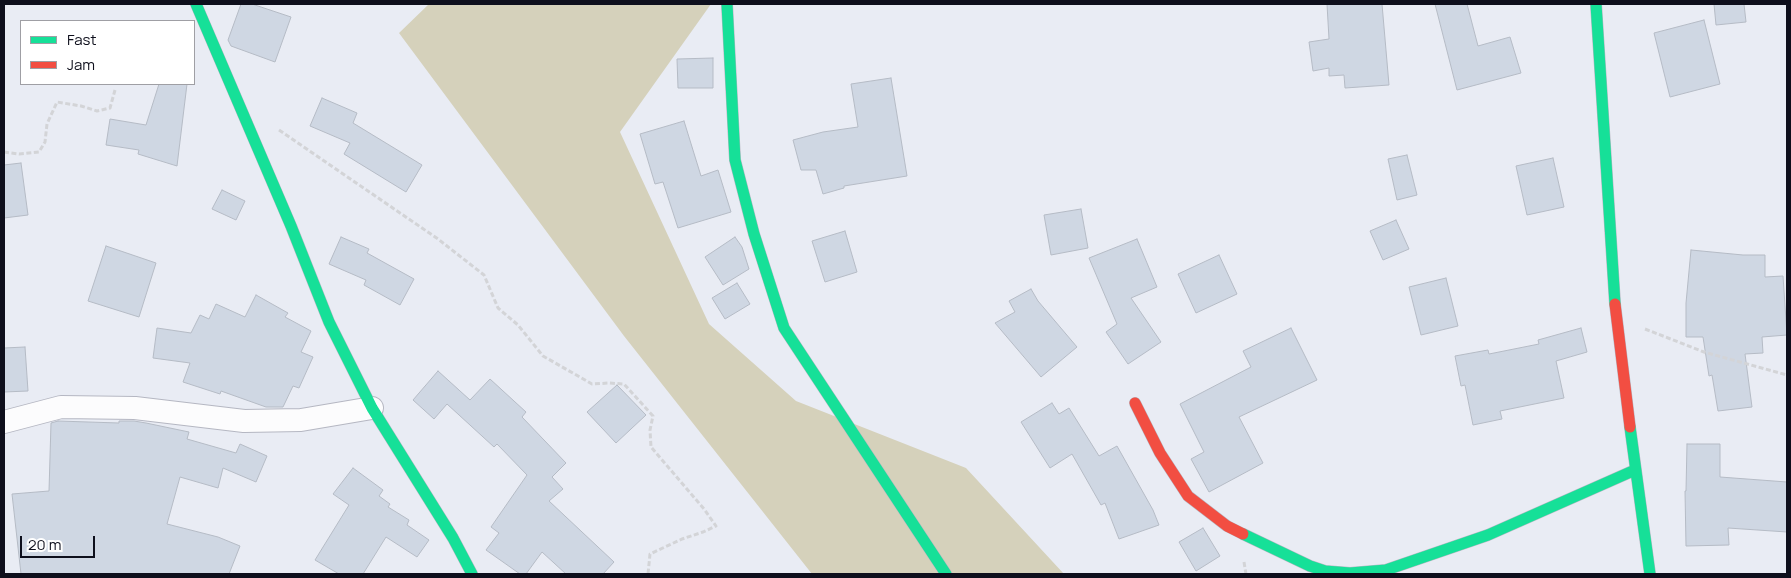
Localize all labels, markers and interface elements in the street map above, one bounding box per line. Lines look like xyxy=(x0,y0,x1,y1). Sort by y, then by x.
legend xyxy=(20,20,195,85)
text: Fast xyxy=(67,29,96,50)
text: Jam xyxy=(67,54,95,75)
scale bar xyxy=(22,526,98,558)
text: 20 m xyxy=(28,534,61,555)

